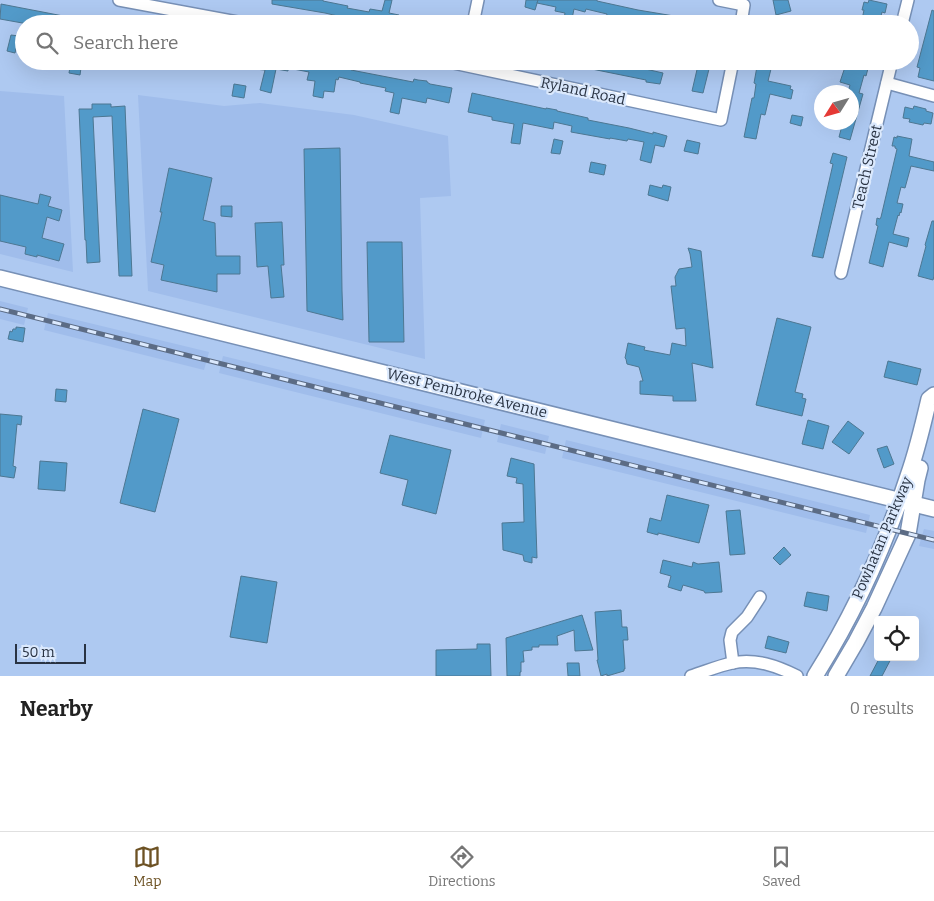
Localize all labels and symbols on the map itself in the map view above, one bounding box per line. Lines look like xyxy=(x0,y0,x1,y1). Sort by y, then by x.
street label: Ryland Road xyxy=(539,73,627,109)
north arrow xyxy=(814,85,859,130)
street label: Teach Street xyxy=(848,122,886,211)
street label: West Pembroke Avenue xyxy=(385,364,549,422)
street label: Powhatan Parkway xyxy=(848,474,916,602)
scale bar xyxy=(15,641,86,664)

